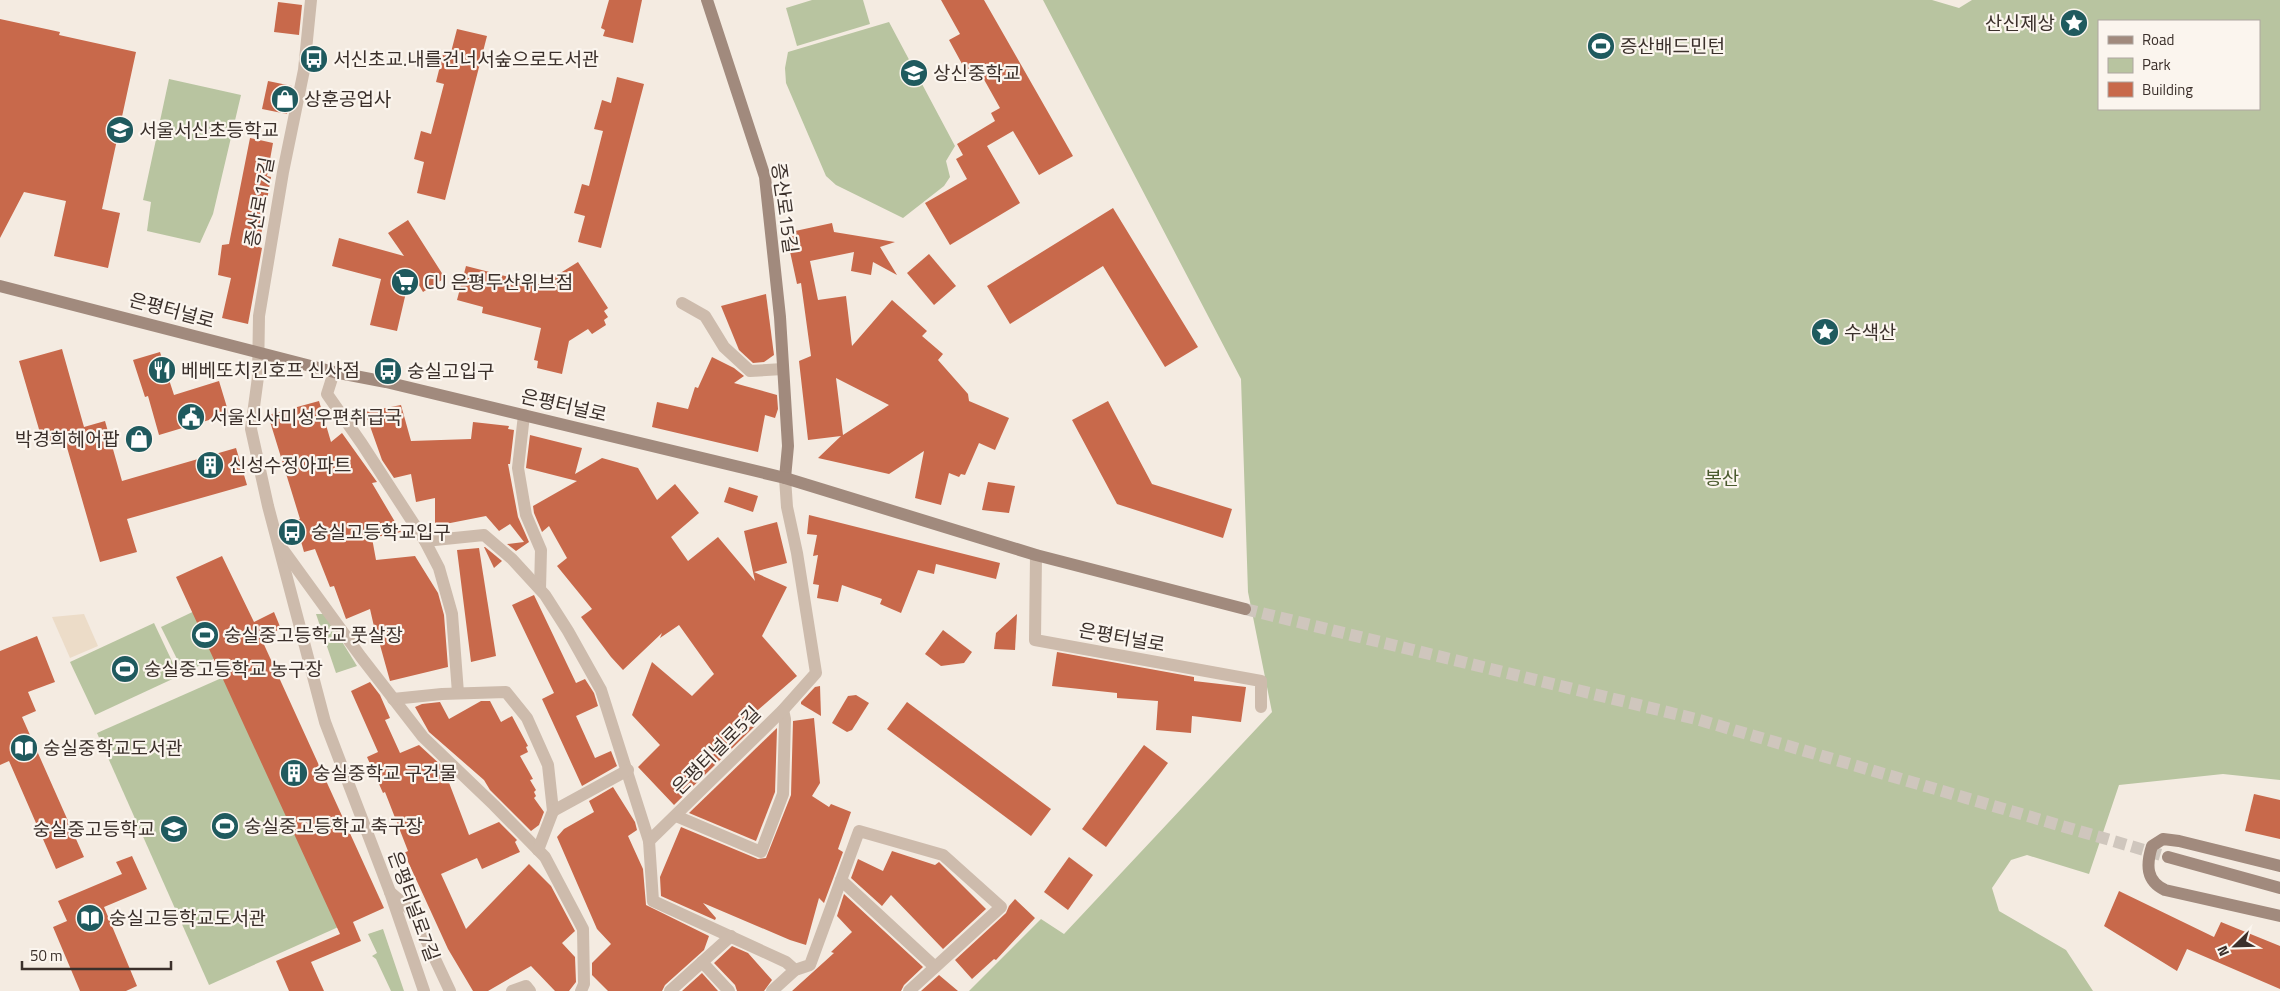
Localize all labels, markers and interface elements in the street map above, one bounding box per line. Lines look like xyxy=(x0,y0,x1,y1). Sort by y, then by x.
place label: 산신제상 xyxy=(1985,8,2055,37)
place icon: 산신제상 xyxy=(2059,8,2089,38)
legend xyxy=(2098,20,2260,110)
text: Road xyxy=(2142,28,2174,51)
sports icon: 증산배드민턴 xyxy=(1586,31,1616,61)
place label: 증산배드민턴 xyxy=(1620,31,1725,60)
bus stop icon: 서신초교.내를건너서숲으로도서관 xyxy=(299,44,329,74)
place label: 서신초교.내를건너서숲으로도서관 xyxy=(333,44,599,73)
text: Park xyxy=(2142,53,2171,76)
school or university icon: 상신중학교 xyxy=(899,58,929,88)
place label: 상신중학교 xyxy=(933,58,1020,87)
text: Building xyxy=(2142,78,2193,101)
shop icon: 상훈공업사 xyxy=(270,84,300,114)
place label: 상훈공업사 xyxy=(304,84,391,113)
school or university icon: 서울서신초등학교 xyxy=(105,115,135,145)
place label: 서울서신초등학교 xyxy=(139,115,279,144)
street label: 증산로17길 xyxy=(236,154,281,249)
street label: 증산로15길 xyxy=(765,161,806,255)
supermarket icon: CU 은평두산위브점 xyxy=(390,267,420,297)
place label: CU 은평두산위브점 xyxy=(424,267,573,296)
street label: 은평터널로 xyxy=(126,284,218,335)
place icon: 수색산 xyxy=(1810,317,1840,347)
place label: 수색산 xyxy=(1844,317,1896,346)
restaurant icon: 베베또치킨호프 신사점 xyxy=(147,355,177,385)
place label: 베베또치킨호프 신사점 xyxy=(181,355,360,384)
bus stop icon: 숭실고입구 xyxy=(373,356,403,386)
place label: 숭실고입구 xyxy=(407,356,494,385)
street label: 은평터널로 xyxy=(518,381,610,428)
public building icon: 서울신사미성우편취급국 xyxy=(176,402,206,432)
place label: 서울신사미성우편취급국 xyxy=(210,402,402,431)
place label: 박경희헤어팝 xyxy=(15,424,120,453)
shop icon: 박경희헤어팝 xyxy=(124,424,154,454)
building icon: 신성수정아파트 xyxy=(195,450,225,480)
place label: 신성수정아파트 xyxy=(229,450,351,479)
park label: 봉산 xyxy=(1705,463,1739,492)
bus stop icon: 숭실고등학교입구 xyxy=(277,517,307,547)
place label: 숭실고등학교입구 xyxy=(311,517,451,546)
street label: 은평터널로 xyxy=(1077,615,1168,658)
sports icon: 숭실중고등학교 풋살장 xyxy=(190,620,220,650)
place label: 숭실중고등학교 풋살장 xyxy=(224,620,403,649)
sports icon: 숭실중고등학교 농구장 xyxy=(110,654,140,684)
place label: 숭실중고등학교 농구장 xyxy=(144,654,323,683)
street label: 은평터널로5길 xyxy=(665,699,767,801)
library icon: 숭실중학교도서관 xyxy=(9,733,39,763)
place label: 숭실중학교도서관 xyxy=(43,733,183,762)
building icon: 숭실중학교 구건물 xyxy=(279,758,309,788)
place label: 숭실중학교 구건물 xyxy=(313,758,457,787)
sports icon: 숭실중고등학교 축구장 xyxy=(210,811,240,841)
place label: 숭실중고등학교 축구장 xyxy=(244,811,423,840)
place label: 숭실중고등학교 xyxy=(33,814,155,843)
school or university icon: 숭실중고등학교 xyxy=(159,814,189,844)
street label: 은평터널로7길 xyxy=(381,847,448,965)
library icon: 숭실고등학교도서관 xyxy=(75,903,105,933)
place label: 숭실고등학교도서관 xyxy=(109,903,266,932)
north arrow xyxy=(2210,921,2260,971)
scale bar xyxy=(22,938,171,970)
text: N xyxy=(2211,943,2234,960)
text: 50 m xyxy=(30,944,63,967)

